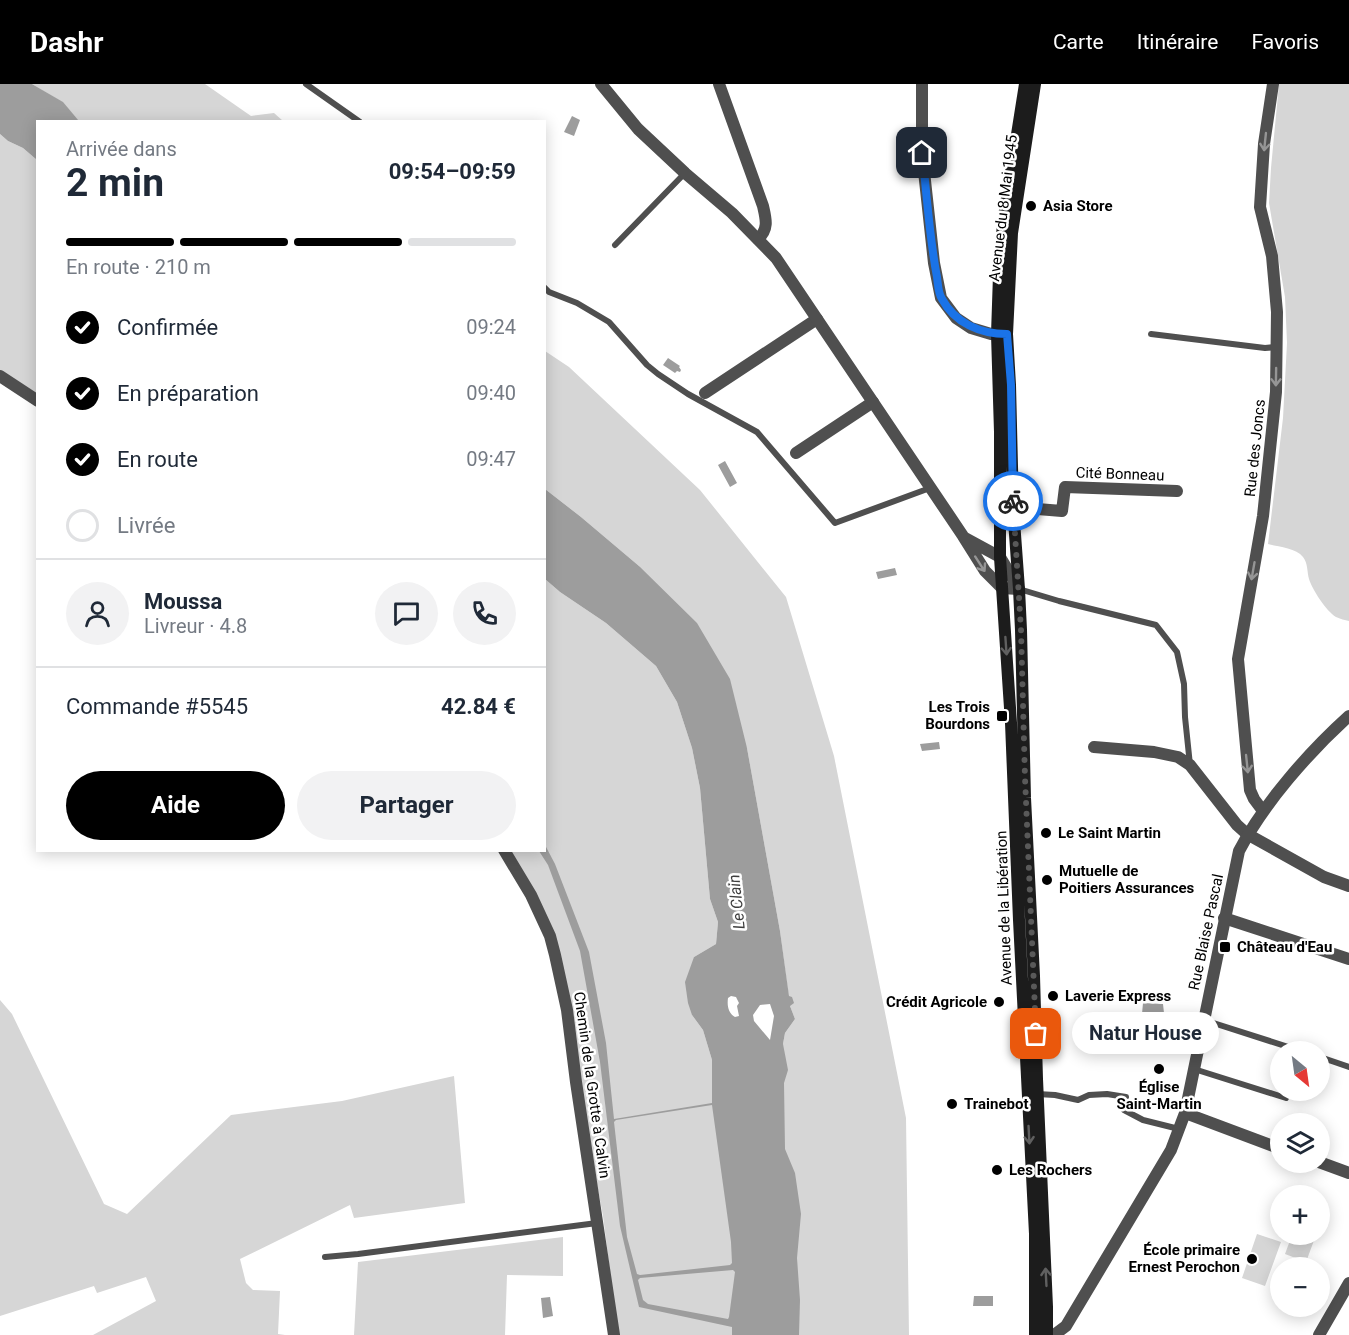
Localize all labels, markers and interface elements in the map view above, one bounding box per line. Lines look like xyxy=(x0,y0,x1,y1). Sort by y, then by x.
text: Dashr xyxy=(30,26,104,59)
text: Carte xyxy=(1053,30,1104,54)
text: Itinéraire xyxy=(1137,30,1218,54)
text: Favoris xyxy=(1251,30,1319,54)
pin xyxy=(896,127,947,178)
one-way arrow xyxy=(1259,132,1270,151)
street label: Avenue du 8 Mai 1945 xyxy=(985,134,1021,282)
icon: home xyxy=(905,136,938,169)
text: Arrivée dans xyxy=(66,137,177,161)
text: 09:54–09:59 xyxy=(389,159,516,184)
text: 2 min xyxy=(66,160,164,206)
place label: Asia Store xyxy=(1043,197,1113,215)
marker: Asia Store xyxy=(1024,199,1038,213)
text: En route · 210 m xyxy=(66,255,211,279)
icon: check xyxy=(66,311,99,344)
text: Confirmée xyxy=(117,315,218,340)
text: 09:24 xyxy=(466,315,516,339)
one-way arrow xyxy=(1270,367,1282,387)
icon: check xyxy=(66,377,99,410)
text: En préparation xyxy=(117,381,259,406)
text: 09:40 xyxy=(466,381,516,405)
street label: Rue des Joncs xyxy=(1241,398,1269,498)
icon: check xyxy=(66,443,99,476)
text: En route xyxy=(117,447,198,472)
text: 09:47 xyxy=(466,447,516,471)
street label: Cité Bonneau xyxy=(1075,463,1165,485)
courier xyxy=(983,471,1043,531)
icon: bike xyxy=(997,485,1030,518)
text: Livrée xyxy=(117,513,175,538)
one-way arrow xyxy=(975,555,987,572)
one-way arrow xyxy=(1247,560,1258,580)
button: person xyxy=(66,582,129,645)
button: chat xyxy=(375,582,438,645)
button: phone xyxy=(453,582,516,645)
text: Moussa xyxy=(144,589,222,614)
text: Livreur · 4.8 xyxy=(144,614,247,638)
one-way arrow xyxy=(1001,636,1012,656)
text: Commande #5545 xyxy=(66,694,248,719)
text: 42.84 € xyxy=(441,694,516,719)
place label: Les Trois Bourdons xyxy=(925,698,990,733)
marker: Les Trois Bourdons xyxy=(995,709,1009,723)
one-way arrow xyxy=(1242,753,1253,773)
button: Aide xyxy=(66,771,285,840)
button: Partager xyxy=(297,771,516,840)
place label: Le Saint Martin xyxy=(1058,824,1161,842)
marker: Le Saint Martin xyxy=(1039,826,1053,840)
street label: Avenue de la Libération xyxy=(992,830,1016,986)
place label: Mutuelle de Poitiers Assurances xyxy=(1059,862,1195,897)
street label: Rue Blaise Pascal xyxy=(1185,872,1227,992)
marker: Mutuelle de Poitiers Assurances xyxy=(1040,873,1054,887)
water label: Le Clain xyxy=(724,874,749,930)
place label: Château d'Eau xyxy=(1237,938,1332,956)
marker: Château d'Eau xyxy=(1218,940,1232,954)
place label: Laverie Express xyxy=(1065,987,1172,1005)
marker: Laverie Express xyxy=(1046,989,1060,1003)
street label: Chemin de la Grotte à Calvin xyxy=(570,991,614,1179)
place label: Crédit Agricole xyxy=(886,993,987,1011)
marker: Crédit Agricole xyxy=(992,995,1006,1009)
pin xyxy=(1010,1008,1061,1059)
callout: Natur House xyxy=(1072,1013,1219,1055)
icon: bag xyxy=(1019,1017,1052,1050)
text: Natur House xyxy=(1089,1021,1202,1045)
north arrow xyxy=(1270,1041,1330,1101)
map controls xyxy=(1270,1041,1330,1317)
marker: Église Saint-Martin xyxy=(1152,1062,1166,1076)
place label: Église Saint-Martin xyxy=(1116,1078,1202,1113)
place label: Trainebot xyxy=(964,1095,1029,1113)
marker: Trainebot xyxy=(945,1097,959,1111)
button: layers xyxy=(1270,1113,1330,1173)
one-way arrow xyxy=(1024,1124,1035,1144)
place label: Les Rochers xyxy=(1009,1161,1093,1179)
marker: Les Rochers xyxy=(990,1163,1004,1177)
button: + xyxy=(1270,1185,1330,1245)
place label: École primaire Ernest Perochon xyxy=(1129,1241,1240,1276)
marker: École primaire Ernest Perochon xyxy=(1245,1252,1259,1266)
button: − xyxy=(1270,1257,1330,1317)
one-way arrow xyxy=(1041,1267,1052,1287)

